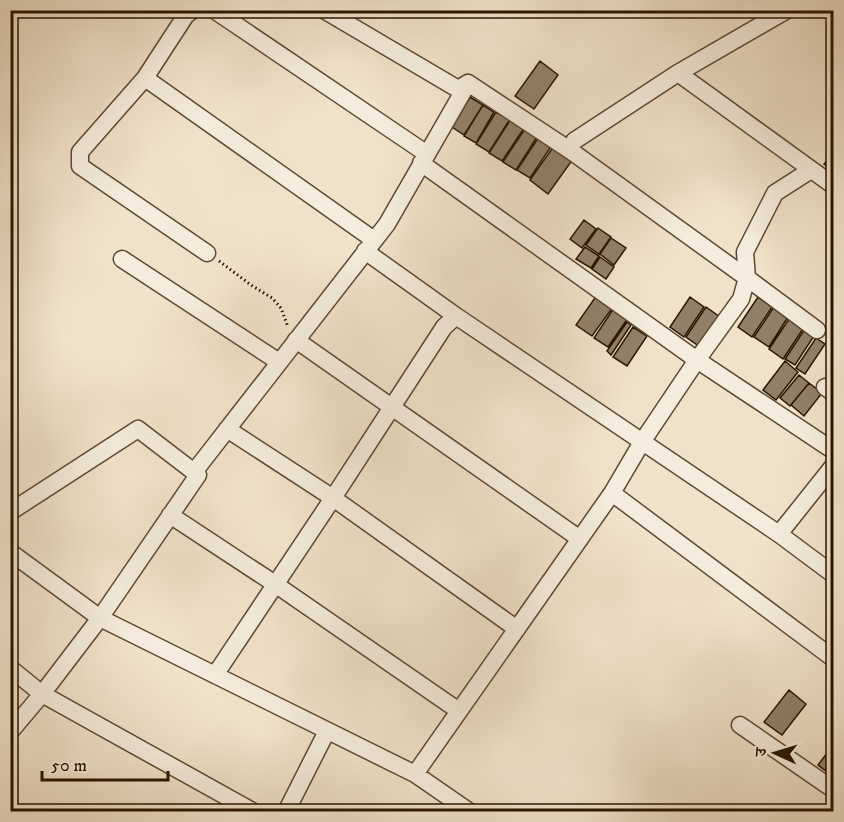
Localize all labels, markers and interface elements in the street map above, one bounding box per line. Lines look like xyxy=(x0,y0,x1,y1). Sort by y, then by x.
north arrow xyxy=(745,723,805,783)
scale bar xyxy=(42,744,168,782)
text: उ xyxy=(751,745,771,758)
text: 50 m xyxy=(51,755,87,777)

